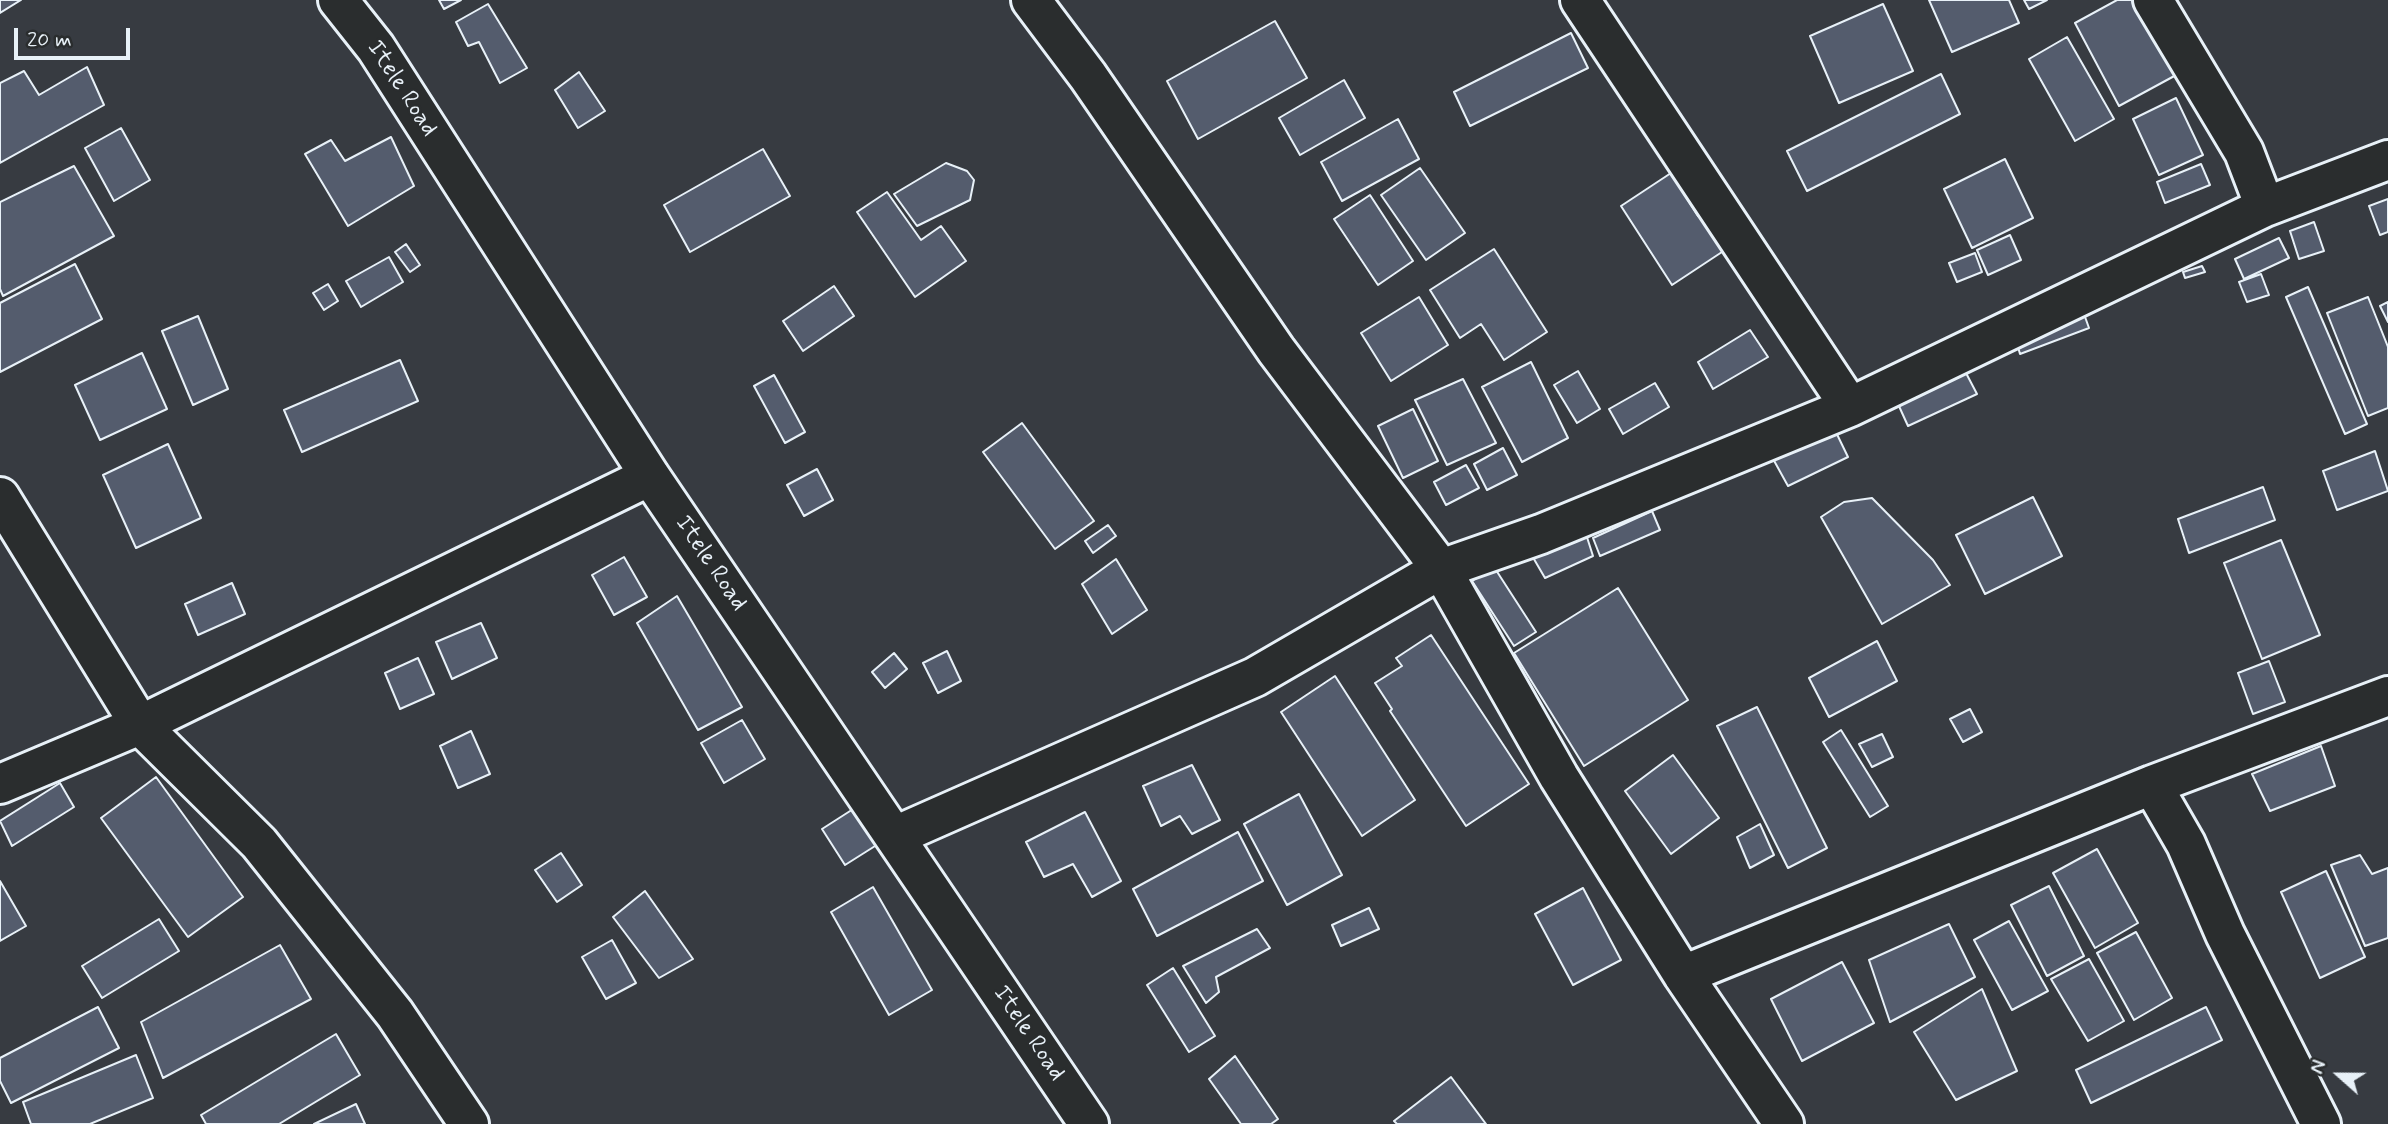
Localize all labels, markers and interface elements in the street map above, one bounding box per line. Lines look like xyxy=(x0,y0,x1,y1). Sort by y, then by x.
scale bar xyxy=(18,14,133,58)
text: 20 m xyxy=(27,26,72,54)
street label: Itele Road xyxy=(359,36,443,142)
street label: Itele Road xyxy=(668,511,752,617)
street label: Itele Road xyxy=(986,981,1070,1087)
north arrow xyxy=(2304,1040,2374,1110)
text: N xyxy=(2305,1057,2333,1078)

